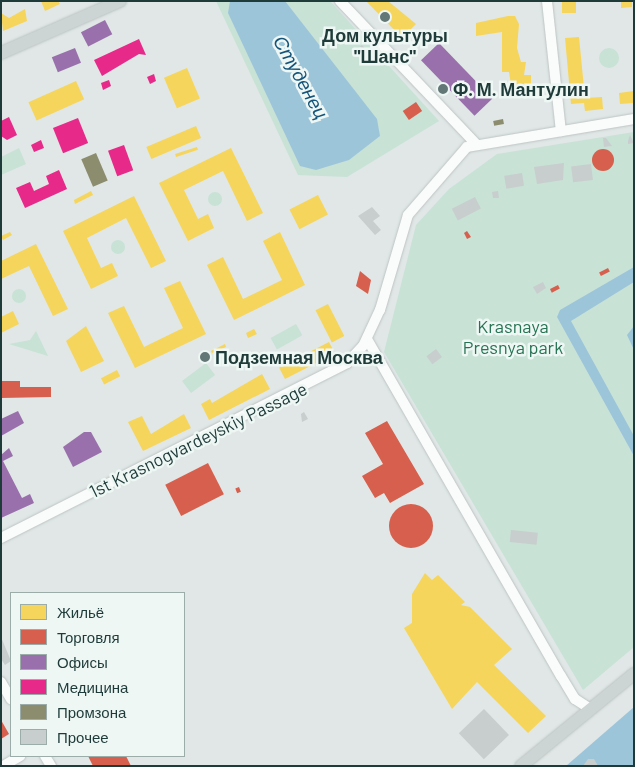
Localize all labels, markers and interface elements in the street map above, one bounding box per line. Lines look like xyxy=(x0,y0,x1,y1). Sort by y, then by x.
marker: Дом культуры "Шанс" xyxy=(379,11,391,23)
place label: Дом культуры "Шанс" xyxy=(322,25,448,68)
water label: Студенец xyxy=(269,31,333,123)
place label: Ф. М. Мантулин xyxy=(453,78,589,100)
marker: Ф. М. Мантулин xyxy=(437,83,449,95)
park label: Krasnaya Presnya park xyxy=(463,316,563,358)
place label: Подземная Москва xyxy=(215,346,383,368)
marker: Подземная Москва xyxy=(199,351,211,363)
street label: 1st Krasnogvardeyskiy Passage xyxy=(85,378,311,502)
legend xyxy=(10,592,185,757)
text: Жильё xyxy=(57,603,104,621)
text: Торговля xyxy=(57,628,120,646)
text: Офисы xyxy=(57,653,108,671)
text: Медицина xyxy=(57,678,128,696)
text: Промзона xyxy=(57,703,126,721)
text: Прочее xyxy=(57,728,109,746)

